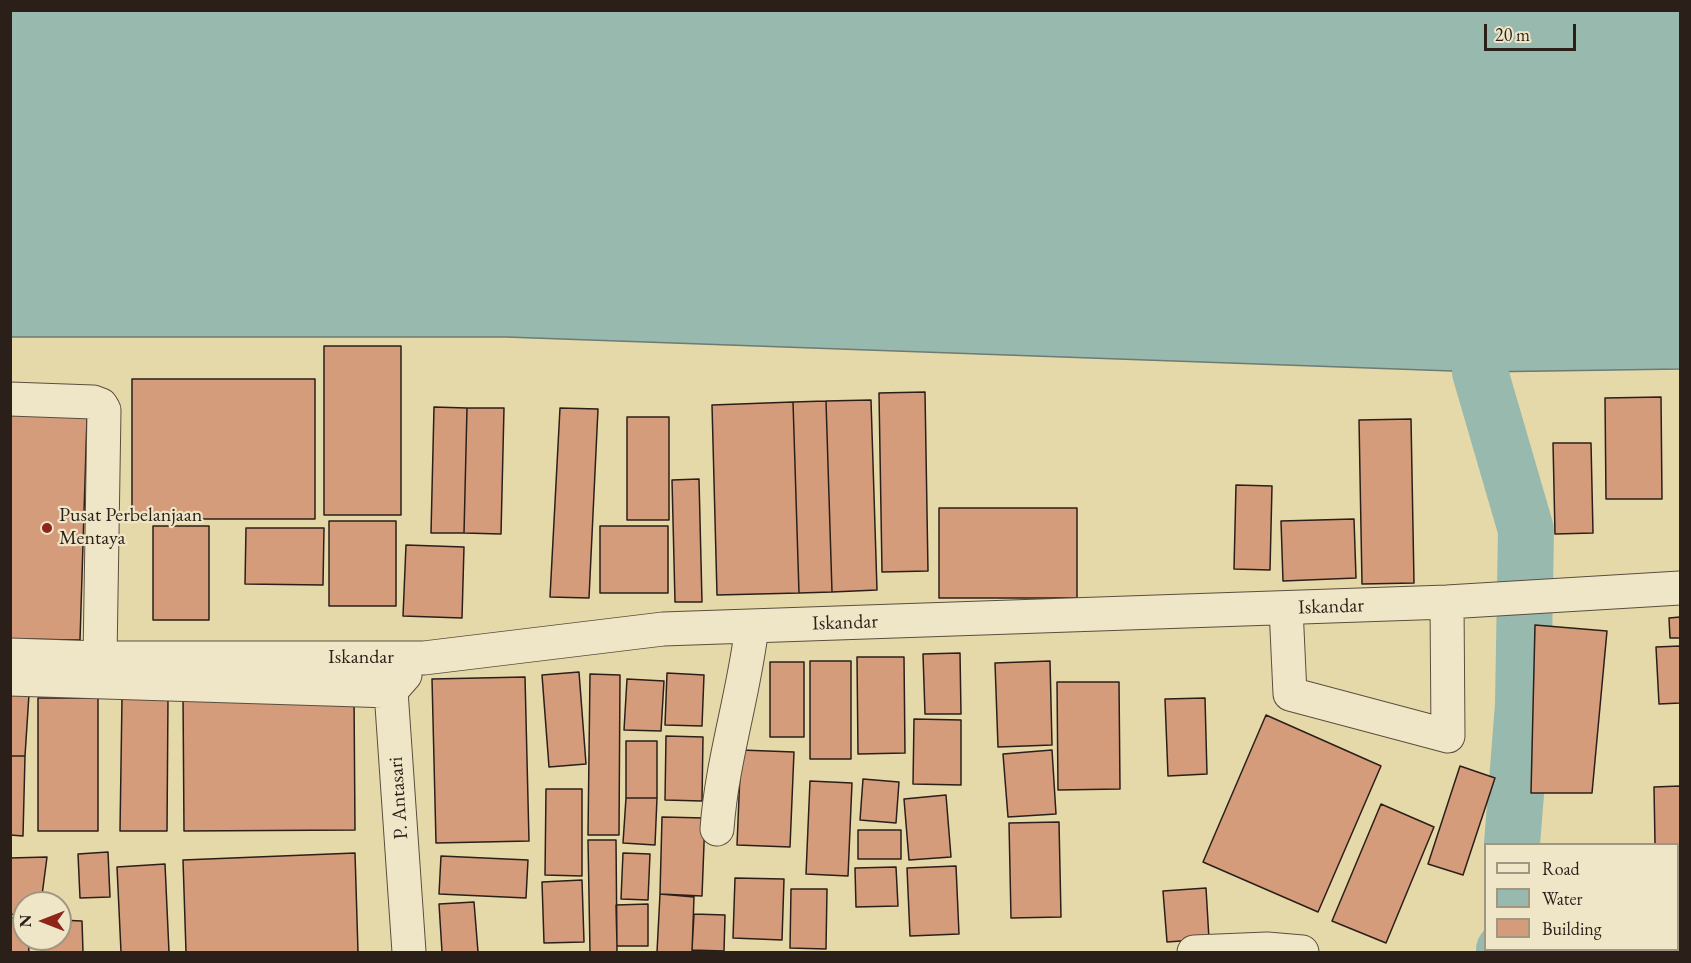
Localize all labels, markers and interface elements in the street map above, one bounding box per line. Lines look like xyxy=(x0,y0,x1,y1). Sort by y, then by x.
scale bar xyxy=(1487,12,1578,50)
text: 20 m xyxy=(1495,23,1530,46)
place label: Pusat Perbelanjaan Mentaya xyxy=(59,504,202,551)
marker: Pusat Perbelanjaan Mentaya xyxy=(40,521,54,535)
street label: Iskandar xyxy=(1298,594,1364,620)
street label: Iskandar xyxy=(812,610,878,636)
street label: Iskandar xyxy=(328,646,394,670)
street label: P. Antasari xyxy=(384,756,414,840)
legend xyxy=(1484,843,1679,951)
text: Road xyxy=(1542,857,1580,880)
text: Water xyxy=(1542,887,1583,910)
north arrow xyxy=(12,891,72,951)
text: N xyxy=(15,915,36,927)
text: Building xyxy=(1542,917,1602,940)

